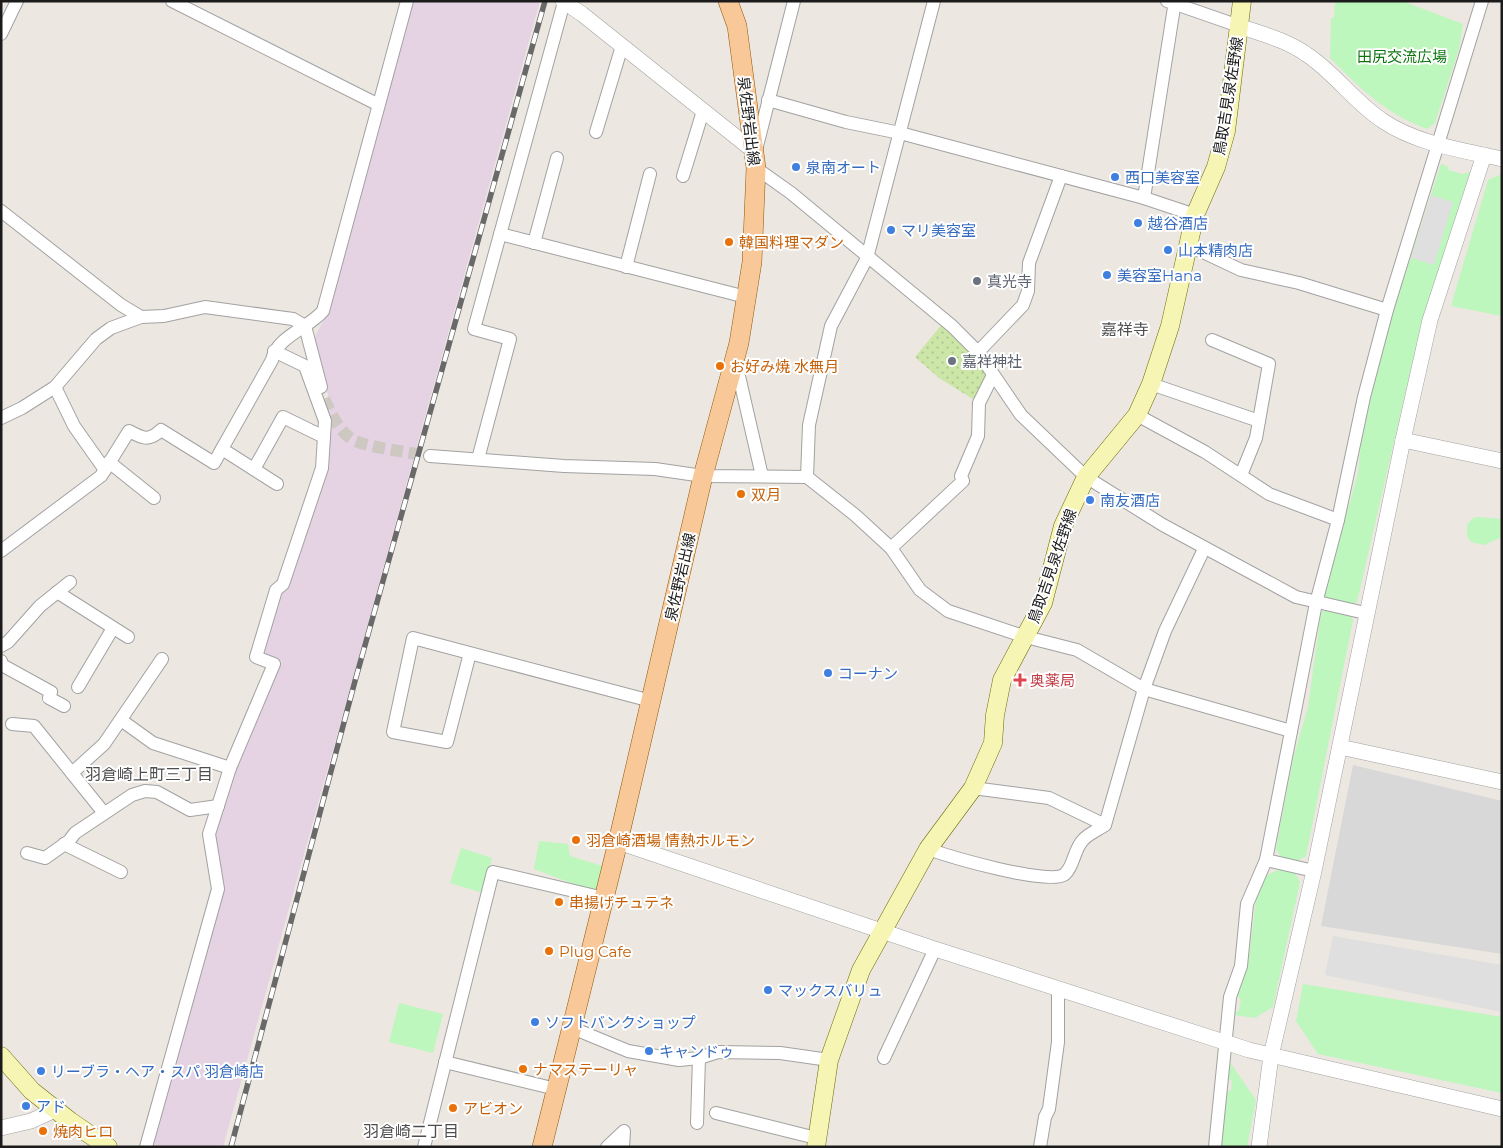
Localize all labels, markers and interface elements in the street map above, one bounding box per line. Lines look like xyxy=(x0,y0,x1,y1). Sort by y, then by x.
street label: 鳥取吉見泉佐野線 xyxy=(1209,35,1247,157)
park label: 田尻交流広場 xyxy=(1357,47,1447,66)
street label: 泉佐野岩出線 xyxy=(734,75,764,167)
place label: 泉南オート xyxy=(806,158,881,177)
marker: 泉南オート xyxy=(790,161,802,173)
place label: 西口美容室 xyxy=(1125,168,1200,187)
marker: 西口美容室 xyxy=(1109,171,1121,183)
place label: 越谷酒店 xyxy=(1147,214,1208,233)
marker: 越谷酒店 xyxy=(1132,217,1144,229)
place label: マリ美容室 xyxy=(901,221,976,240)
marker: マリ美容室 xyxy=(885,224,897,236)
place label: 韓国料理マダン xyxy=(739,233,844,252)
marker: 韓国料理マダン xyxy=(723,236,735,248)
place label: 山本精肉店 xyxy=(1178,241,1253,260)
marker: 山本精肉店 xyxy=(1162,244,1174,256)
place label: 美容室Hana xyxy=(1117,266,1202,285)
marker: 美容室Hana xyxy=(1101,269,1113,281)
place label: 真光寺 xyxy=(987,272,1032,291)
marker: 真光寺 xyxy=(971,275,983,287)
district label: 嘉祥寺 xyxy=(1101,320,1149,339)
place label: 嘉祥神社 xyxy=(962,352,1022,371)
marker: 嘉祥神社 xyxy=(946,355,958,367)
place label: お好み焼 水無月 xyxy=(730,357,839,376)
marker: お好み焼 水無月 xyxy=(714,360,726,372)
place label: 双月 xyxy=(751,485,781,504)
marker: 双月 xyxy=(735,488,747,500)
place label: 南友酒店 xyxy=(1100,491,1160,510)
marker: 南友酒店 xyxy=(1084,494,1096,506)
street label: 鳥取吉見泉佐野線 xyxy=(1023,506,1081,626)
street label: 泉佐野岩出線 xyxy=(661,531,699,623)
place label: コーナン xyxy=(838,664,898,683)
marker: コーナン xyxy=(822,667,834,679)
place label: 奥薬局 xyxy=(1030,671,1075,690)
marker: 奥薬局 xyxy=(1014,674,1026,686)
district label: 羽倉崎上町三丁目 xyxy=(85,765,213,784)
place label: 羽倉崎酒場 情熱ホルモン xyxy=(586,831,755,850)
marker: 羽倉崎酒場 情熱ホルモン xyxy=(570,834,582,846)
place label: 串揚げチュテネ xyxy=(569,893,674,912)
marker: 串揚げチュテネ xyxy=(553,896,565,908)
place label: Plug Cafe xyxy=(559,942,631,961)
marker: Plug Cafe xyxy=(543,945,555,957)
place label: マックスバリュ xyxy=(778,981,883,1000)
marker: マックスバリュ xyxy=(762,984,774,996)
place label: ソフトバンクショップ xyxy=(545,1013,696,1032)
marker: ソフトバンクショップ xyxy=(529,1016,541,1028)
place label: キャンドゥ xyxy=(659,1042,734,1061)
marker: キャンドゥ xyxy=(643,1045,655,1057)
place label: ナマステーリャ xyxy=(533,1060,638,1079)
place label: リーブラ・ヘア・スパ 羽倉崎店 xyxy=(51,1062,264,1081)
marker: ナマステーリャ xyxy=(517,1063,529,1075)
marker: リーブラ・ヘア・スパ 羽倉崎店 xyxy=(35,1065,47,1077)
place label: アド xyxy=(36,1097,66,1116)
place label: アビオン xyxy=(463,1099,523,1118)
marker: アド xyxy=(20,1100,32,1112)
marker: アビオン xyxy=(447,1102,459,1114)
place label: 焼肉ヒロ xyxy=(53,1122,113,1141)
district label: 羽倉崎二丁目 xyxy=(363,1122,459,1141)
marker: 焼肉ヒロ xyxy=(37,1125,49,1137)

